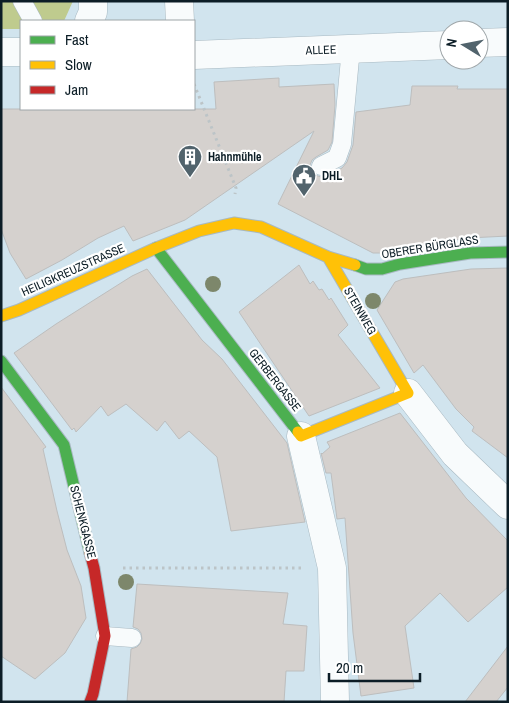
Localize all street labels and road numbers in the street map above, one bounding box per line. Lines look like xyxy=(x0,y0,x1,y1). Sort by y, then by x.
street label: ALLEE xyxy=(304,41,337,59)
street label: OBERER BÜRGLASS xyxy=(380,230,480,263)
street label: HEILIGKREUZSTRASSE xyxy=(19,240,127,300)
street label: STEINWEG xyxy=(340,284,380,338)
street label: GERBERGASSE xyxy=(245,345,305,415)
street label: SCHENKGASSE xyxy=(66,484,100,560)

